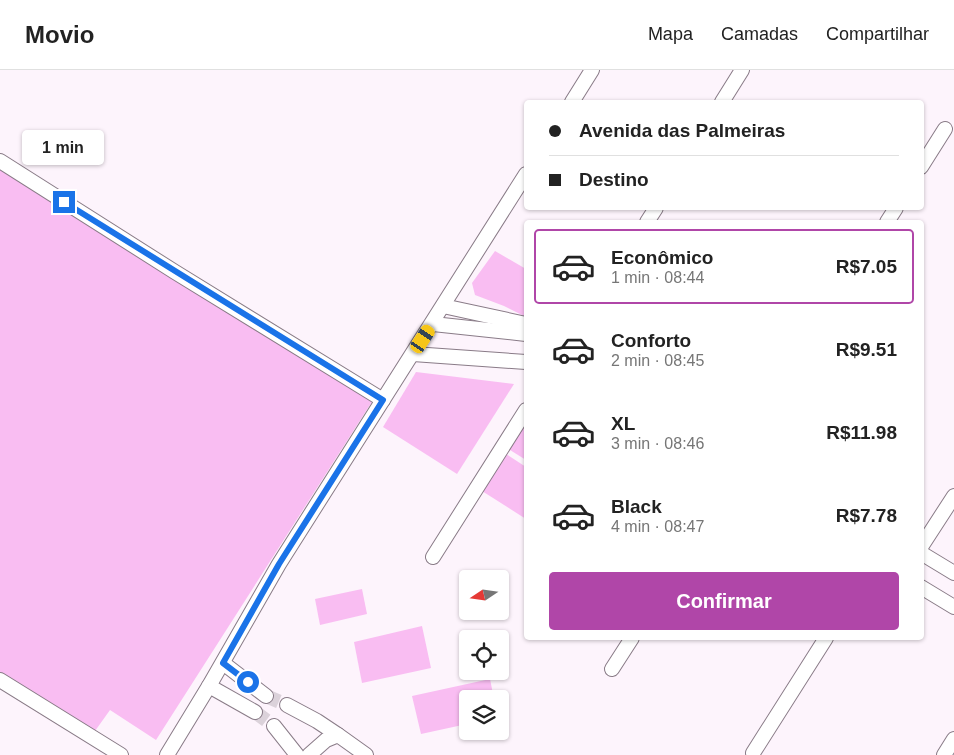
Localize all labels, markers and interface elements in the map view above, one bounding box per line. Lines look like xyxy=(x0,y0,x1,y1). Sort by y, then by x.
text: Movio xyxy=(25,21,94,48)
text: Mapa xyxy=(648,24,693,44)
text: Camadas xyxy=(721,24,798,44)
text: Compartilhar xyxy=(826,24,929,44)
text: Avenida das Palmeiras xyxy=(579,120,785,141)
callout: 1 min xyxy=(23,129,105,164)
text: 1 min xyxy=(42,139,84,156)
text: Destino xyxy=(579,169,649,190)
route end xyxy=(53,191,75,213)
icon: car xyxy=(551,244,596,289)
text: Econômico xyxy=(611,247,713,268)
text: R$7.05 xyxy=(836,256,897,277)
text: 1 min · 08:44 xyxy=(611,269,704,286)
car xyxy=(408,322,437,356)
icon: car xyxy=(551,327,596,372)
text: Conforto xyxy=(611,330,691,351)
text: R$9.51 xyxy=(836,339,897,360)
text: 2 min · 08:45 xyxy=(611,352,704,369)
icon: car xyxy=(551,410,596,455)
text: XL xyxy=(611,413,635,434)
text: R$11.98 xyxy=(826,422,897,443)
text: 3 min · 08:46 xyxy=(611,435,704,452)
icon: car xyxy=(551,493,596,538)
text: Black xyxy=(611,496,662,517)
text: R$7.78 xyxy=(836,505,897,526)
text: 4 min · 08:47 xyxy=(611,518,704,535)
north arrow xyxy=(459,570,509,620)
map controls xyxy=(459,570,509,740)
button: Confirmar xyxy=(549,572,899,630)
button: locate xyxy=(459,630,509,680)
route start xyxy=(237,671,259,693)
button: layers xyxy=(459,690,509,740)

